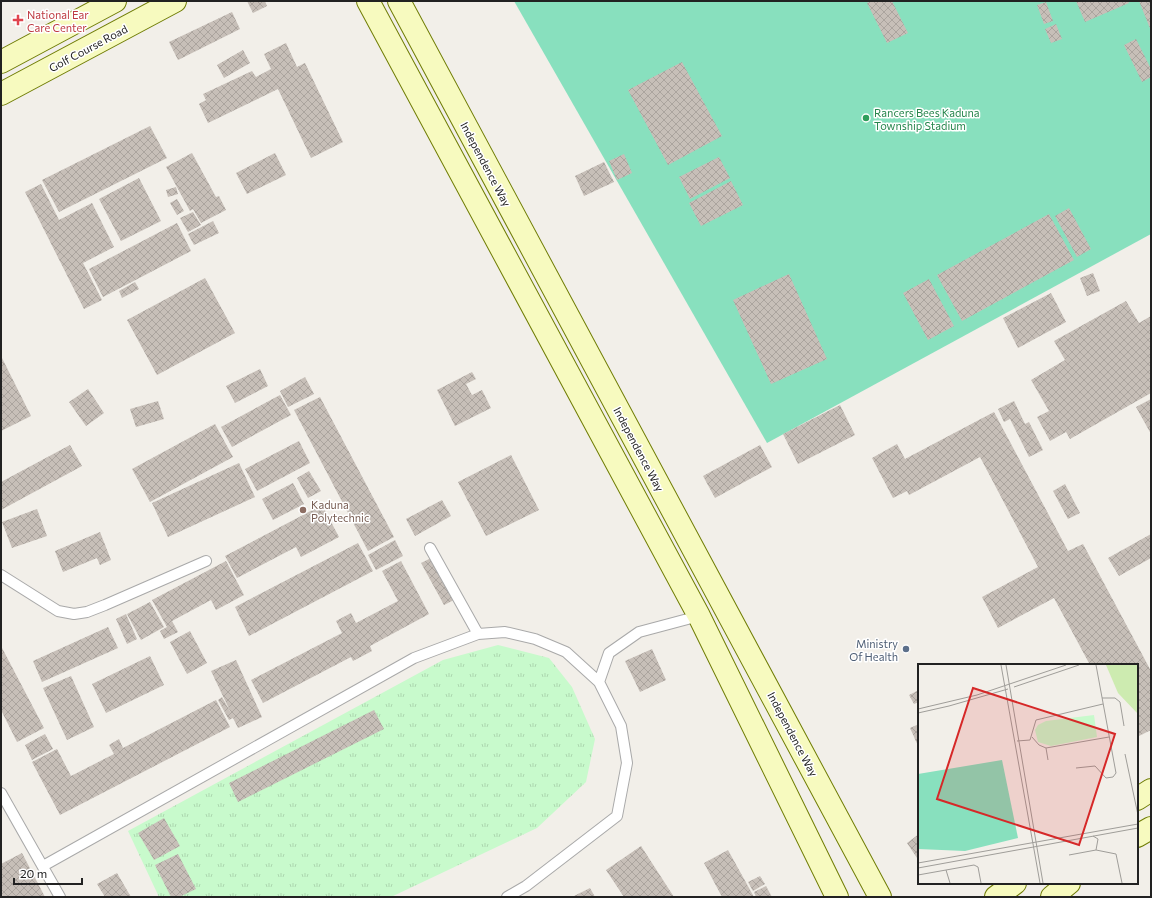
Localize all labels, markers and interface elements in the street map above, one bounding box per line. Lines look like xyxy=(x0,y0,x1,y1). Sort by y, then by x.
place label: National Ear Care Center xyxy=(27,8,89,34)
marker: National Ear Care Center xyxy=(12,14,24,26)
street label: Golf Course Road xyxy=(47,22,129,74)
place label: Rancers Bees Kaduna Township Stadium xyxy=(874,106,979,132)
marker: Rancers Bees Kaduna Township Stadium xyxy=(861,113,871,123)
street label: Independence Way xyxy=(458,119,514,209)
street label: Independence Way xyxy=(611,404,667,494)
place label: Kaduna Polytechnic xyxy=(311,498,369,524)
marker: Kaduna Polytechnic xyxy=(298,505,308,515)
place label: Ministry Of Health xyxy=(849,637,898,663)
marker: Ministry Of Health xyxy=(901,644,911,654)
inset map xyxy=(918,664,1138,884)
street label: Independence Way xyxy=(765,689,821,779)
scale bar xyxy=(14,860,82,886)
text: 20 m xyxy=(20,866,47,880)

